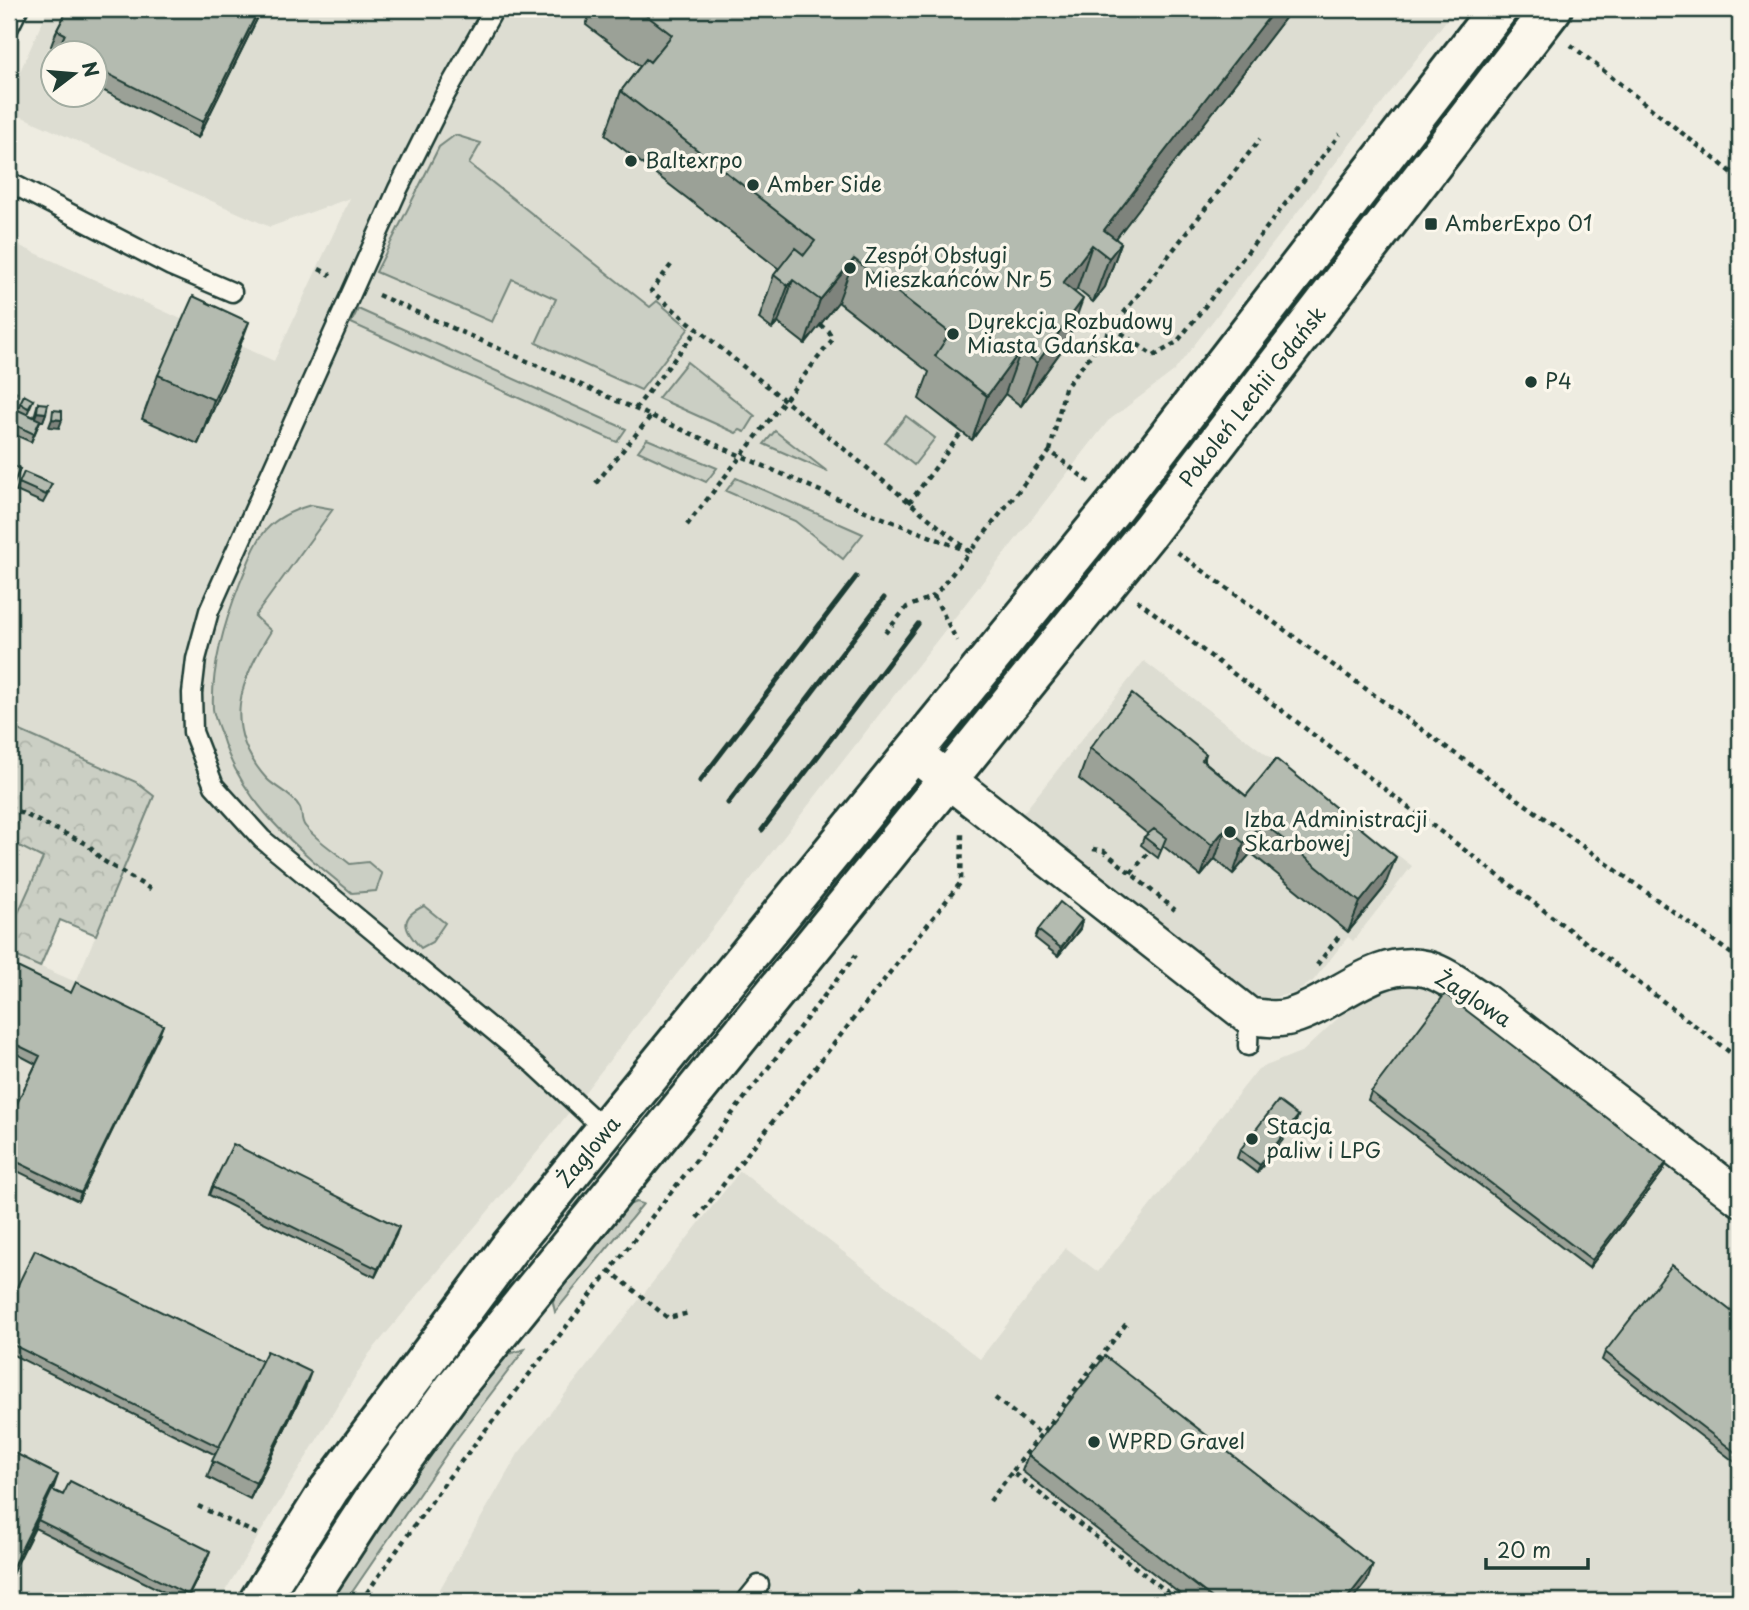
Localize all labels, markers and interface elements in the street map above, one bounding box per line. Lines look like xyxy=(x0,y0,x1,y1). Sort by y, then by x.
north arrow xyxy=(38,38,108,108)
text: N xyxy=(76,58,107,80)
place label: Baltexrpo xyxy=(645,143,743,175)
marker: Baltexrpo xyxy=(623,153,639,169)
place label: Amber Side xyxy=(767,167,882,199)
marker: Amber Side xyxy=(745,177,761,193)
place label: AmberExpo 01 xyxy=(1445,206,1592,238)
marker: AmberExpo 01 xyxy=(1423,216,1439,232)
place label: Zespół Obsługi Mieszkańców Nr 5 xyxy=(864,238,1052,294)
marker: Zespół Obsługi Mieszkańców Nr 5 xyxy=(842,260,858,276)
street label: Pokoleń Lechii Gdańsk xyxy=(1170,298,1333,493)
place label: Dyrekcja Rozbudowy Miasta Gdańska xyxy=(967,304,1173,360)
marker: Dyrekcja Rozbudowy Miasta Gdańska xyxy=(945,326,961,342)
place label: P4 xyxy=(1545,364,1572,396)
marker: P4 xyxy=(1523,374,1539,390)
place label: Izba Administracji Skarbowej xyxy=(1244,802,1428,858)
marker: Izba Administracji Skarbowej xyxy=(1222,824,1238,840)
street label: Żaglowa xyxy=(1430,961,1518,1034)
street label: Żaglowa xyxy=(548,1108,627,1194)
place label: Stacja paliw i LPG xyxy=(1266,1109,1381,1165)
marker: Stacja paliw i LPG xyxy=(1244,1131,1260,1147)
place label: WPRD Gravel xyxy=(1108,1424,1245,1456)
marker: WPRD Gravel xyxy=(1086,1434,1102,1450)
scale bar xyxy=(1486,1526,1588,1570)
text: 20 m xyxy=(1497,1533,1551,1565)

